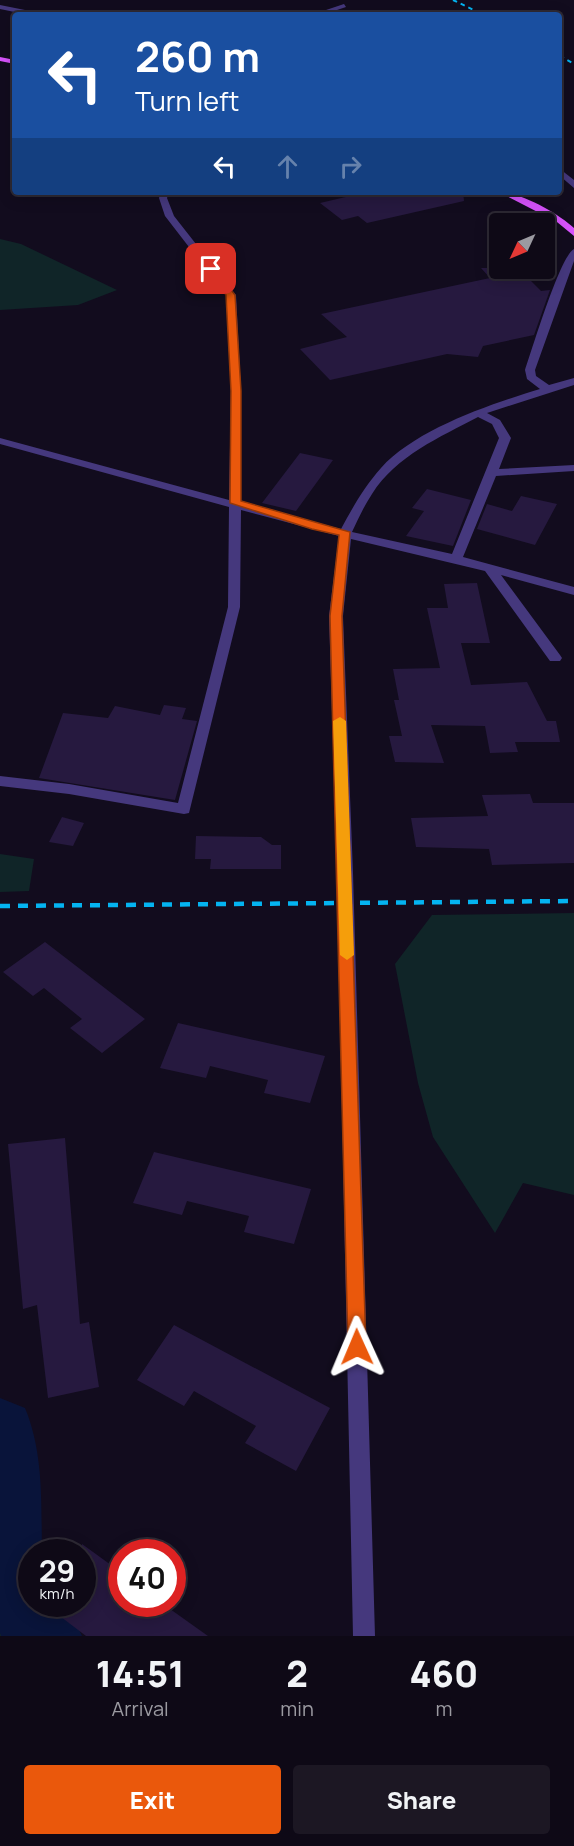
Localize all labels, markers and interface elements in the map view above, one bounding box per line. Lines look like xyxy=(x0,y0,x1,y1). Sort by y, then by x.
text: 260 m xyxy=(135,27,260,85)
icon: left xyxy=(36,36,114,114)
text: Turn left xyxy=(135,82,239,119)
icon: left xyxy=(208,150,241,183)
icon: ahead xyxy=(271,150,304,183)
icon: right xyxy=(334,150,367,183)
north arrow xyxy=(489,213,555,279)
map controls xyxy=(489,213,555,279)
pin xyxy=(185,243,236,294)
icon: arrive xyxy=(194,252,227,285)
position arrow xyxy=(325,1315,389,1379)
speed limit sign: 40 xyxy=(108,1539,186,1617)
text: 29 xyxy=(39,1550,75,1591)
text: km/h xyxy=(40,1583,74,1604)
text: 14:51 xyxy=(96,1649,185,1698)
text: 2 xyxy=(286,1649,308,1698)
text: 460 xyxy=(409,1649,478,1698)
text: Arrival xyxy=(112,1695,169,1722)
text: min xyxy=(280,1695,314,1722)
text: m xyxy=(435,1695,452,1722)
button: Exit xyxy=(24,1765,281,1834)
button: Share xyxy=(293,1765,550,1834)

